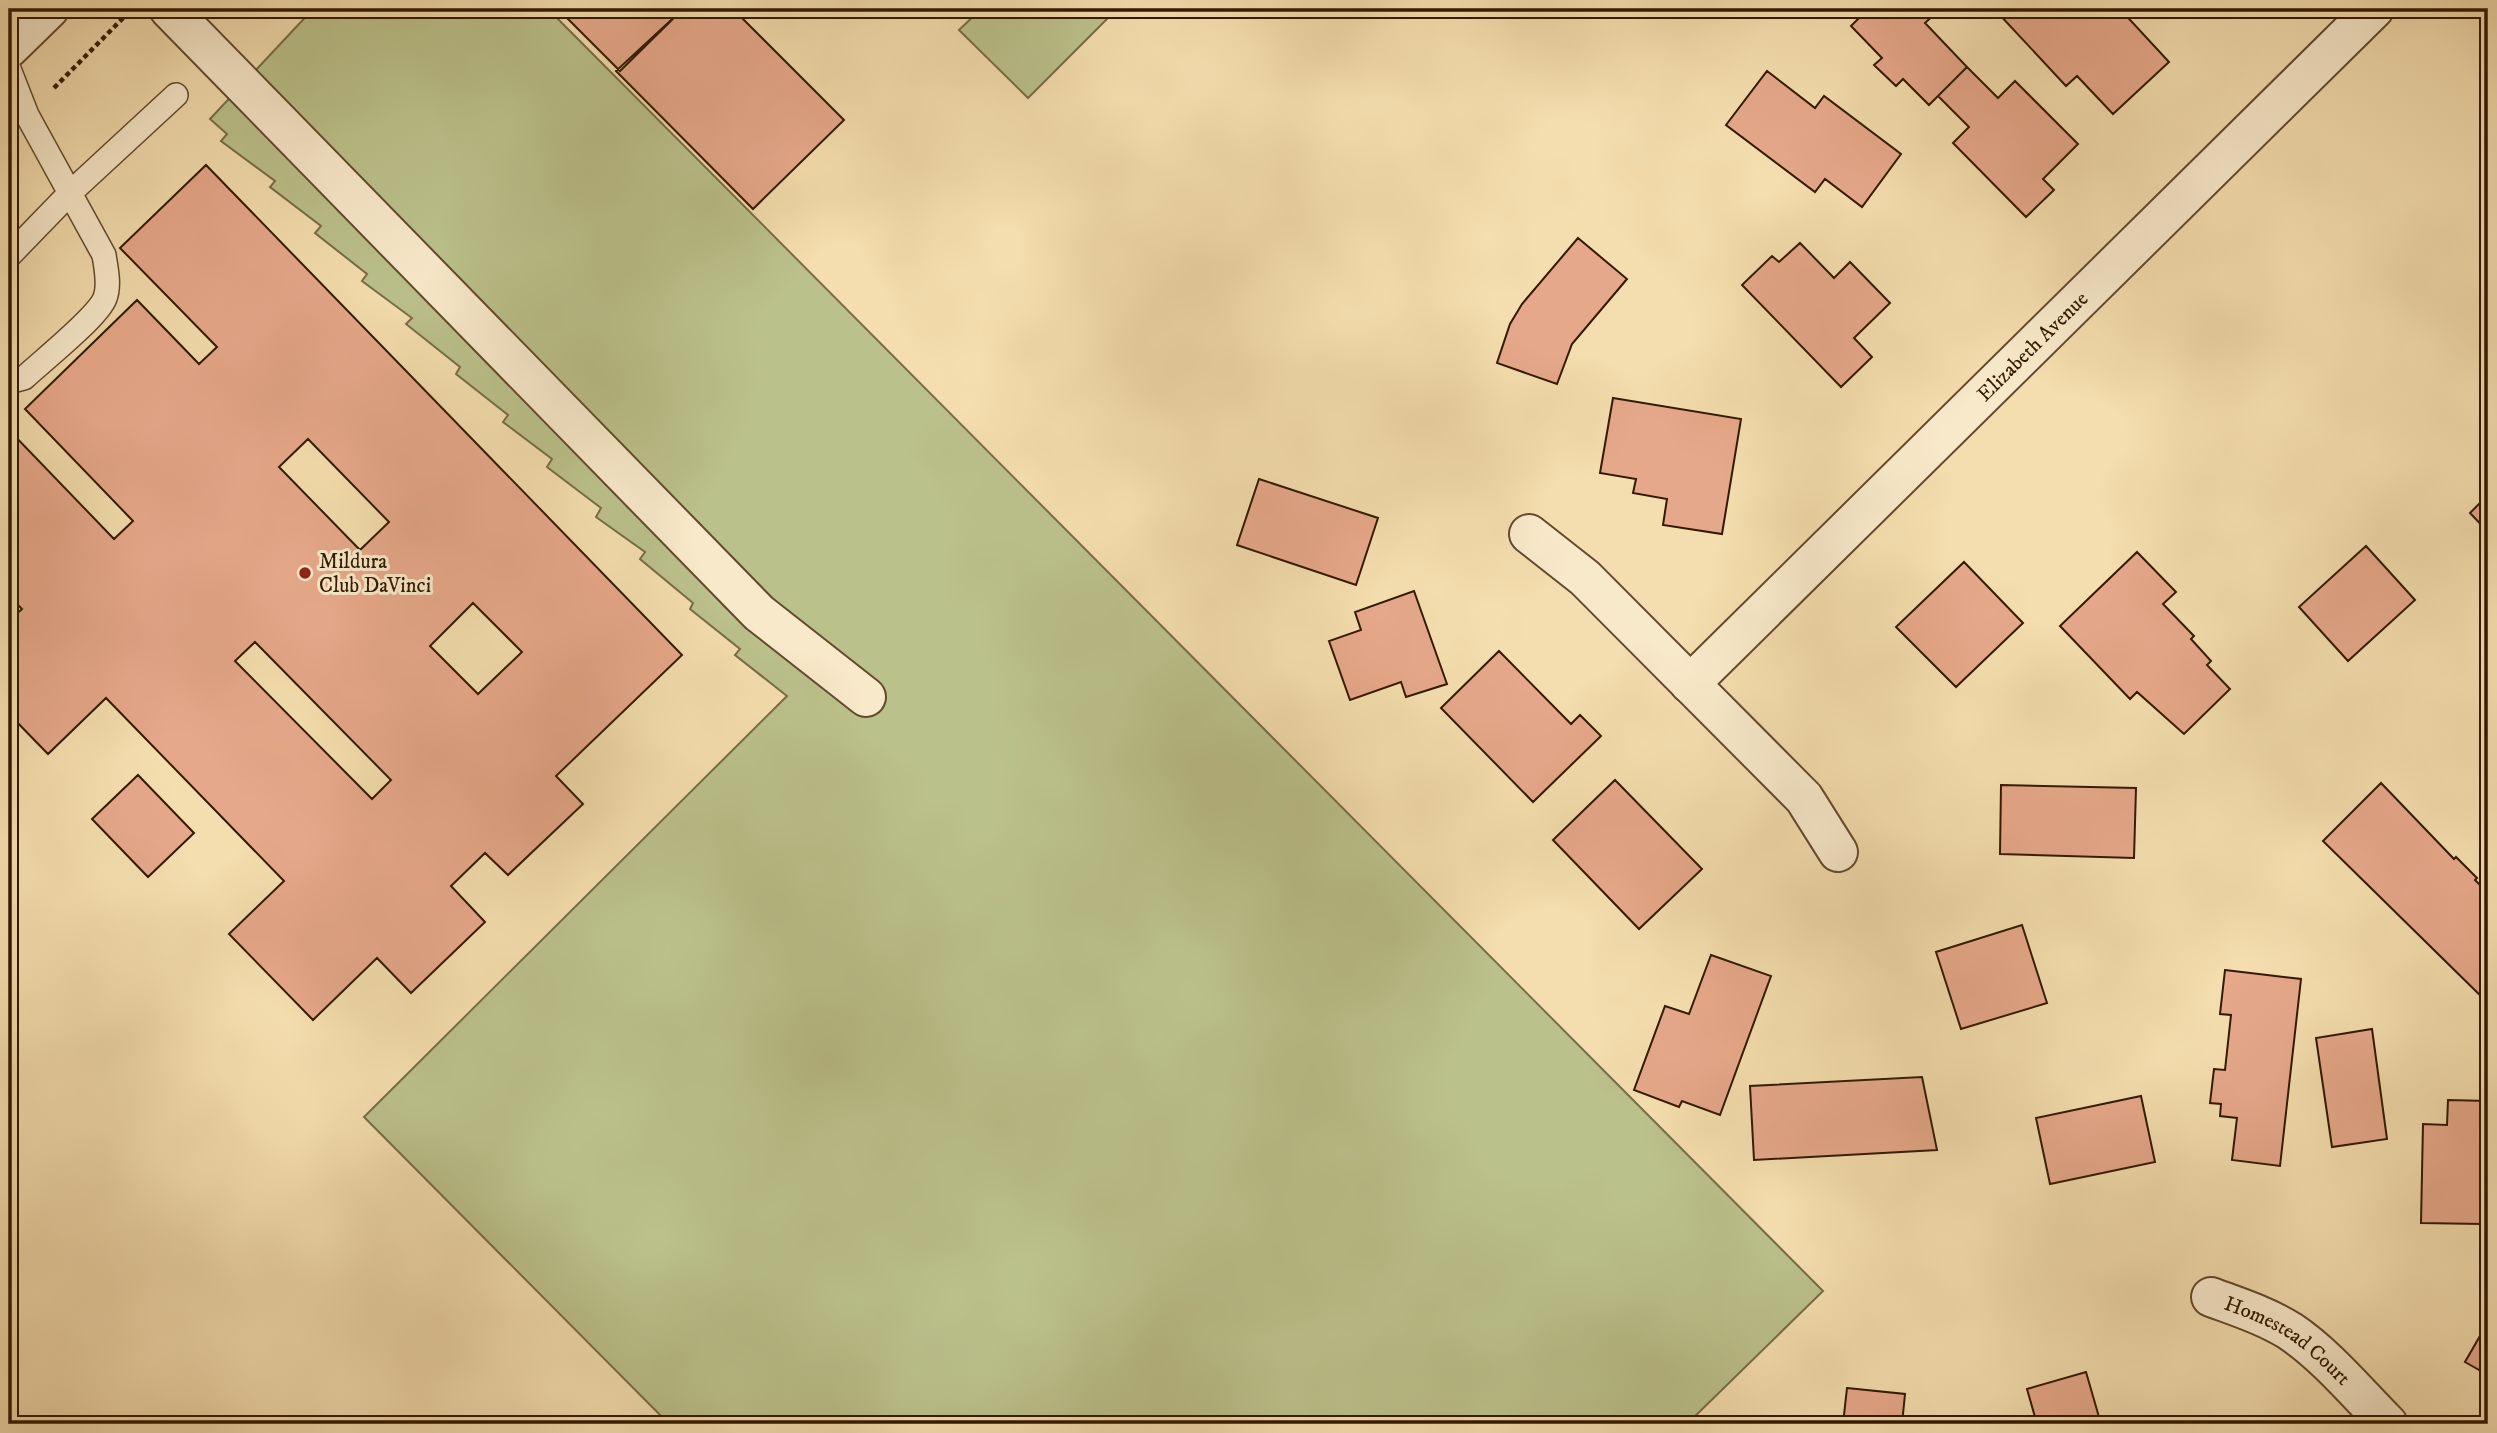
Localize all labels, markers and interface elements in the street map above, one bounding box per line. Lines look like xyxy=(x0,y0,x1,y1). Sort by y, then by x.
street label: Elizabeth Avenue xyxy=(1972,286,2094,407)
place label: Mildura Club DaVinci xyxy=(319,549,431,599)
marker: Mildura Club DaVinci xyxy=(297,565,313,581)
street label: Homestead Court xyxy=(2221,1291,2356,1391)

